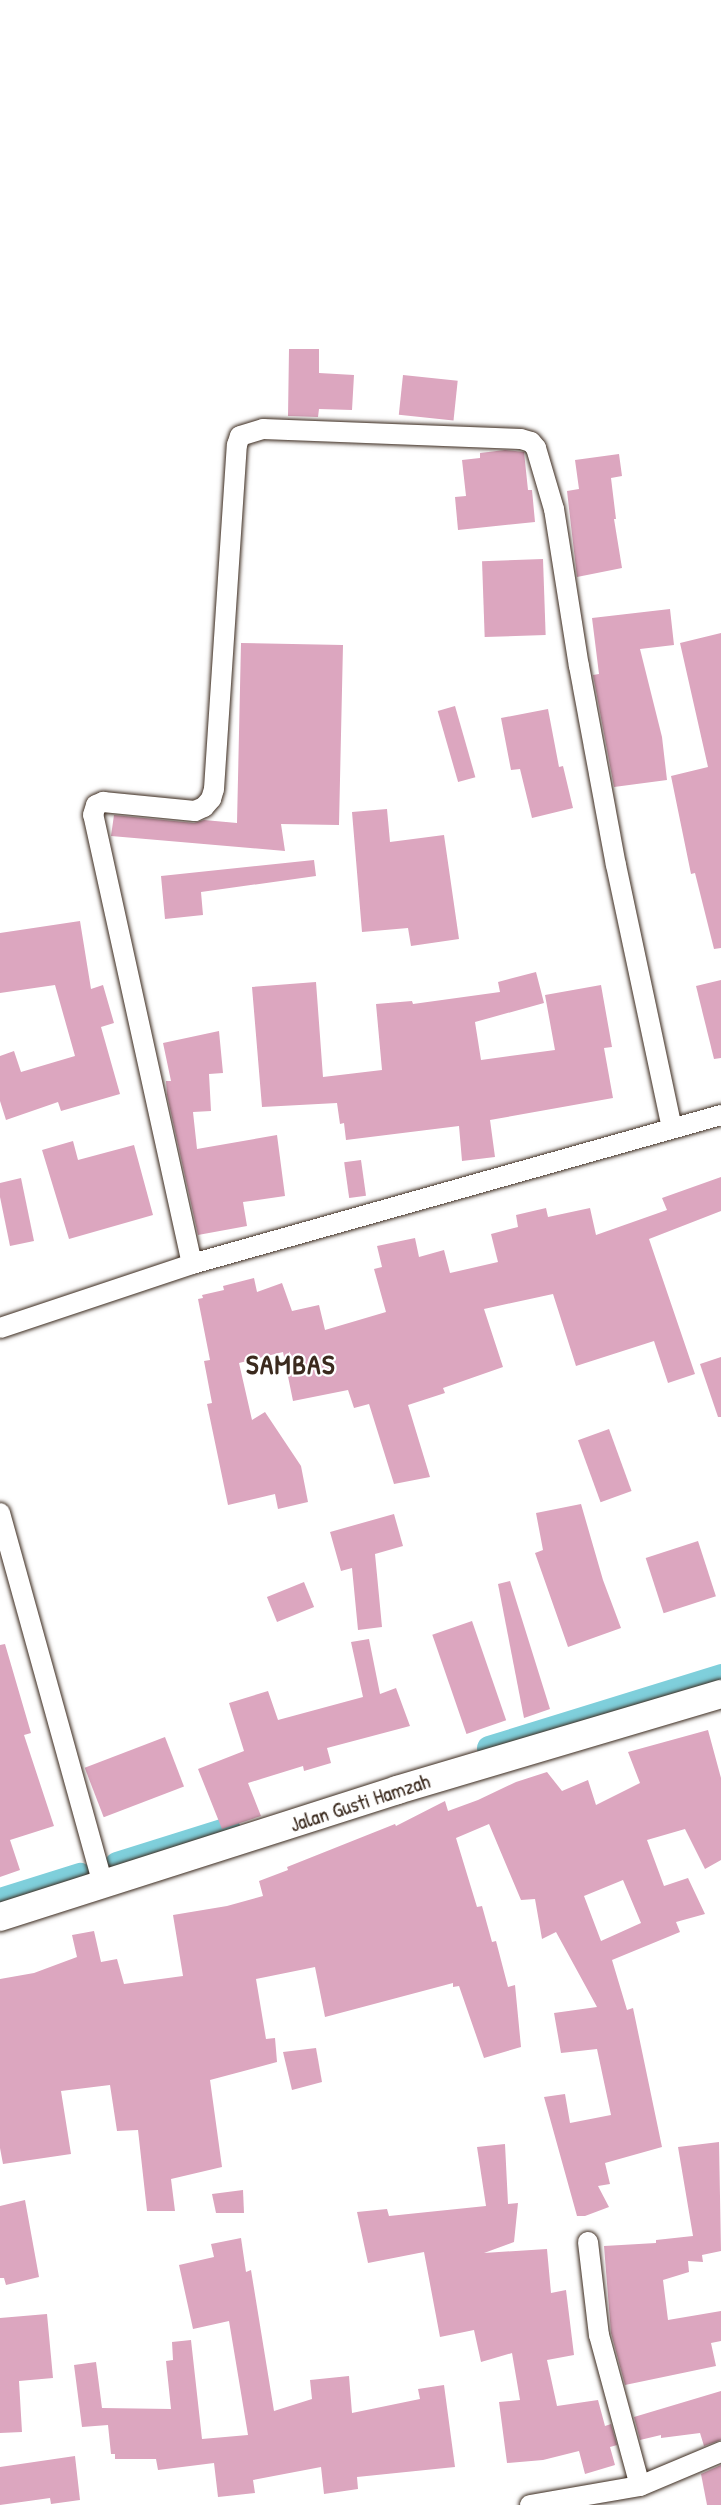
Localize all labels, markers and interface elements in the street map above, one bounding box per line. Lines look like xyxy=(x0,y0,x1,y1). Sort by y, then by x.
district label: SAMBAS xyxy=(246,1349,336,1381)
street label: Jalan Gusti Hamzah xyxy=(287,1768,433,1838)

